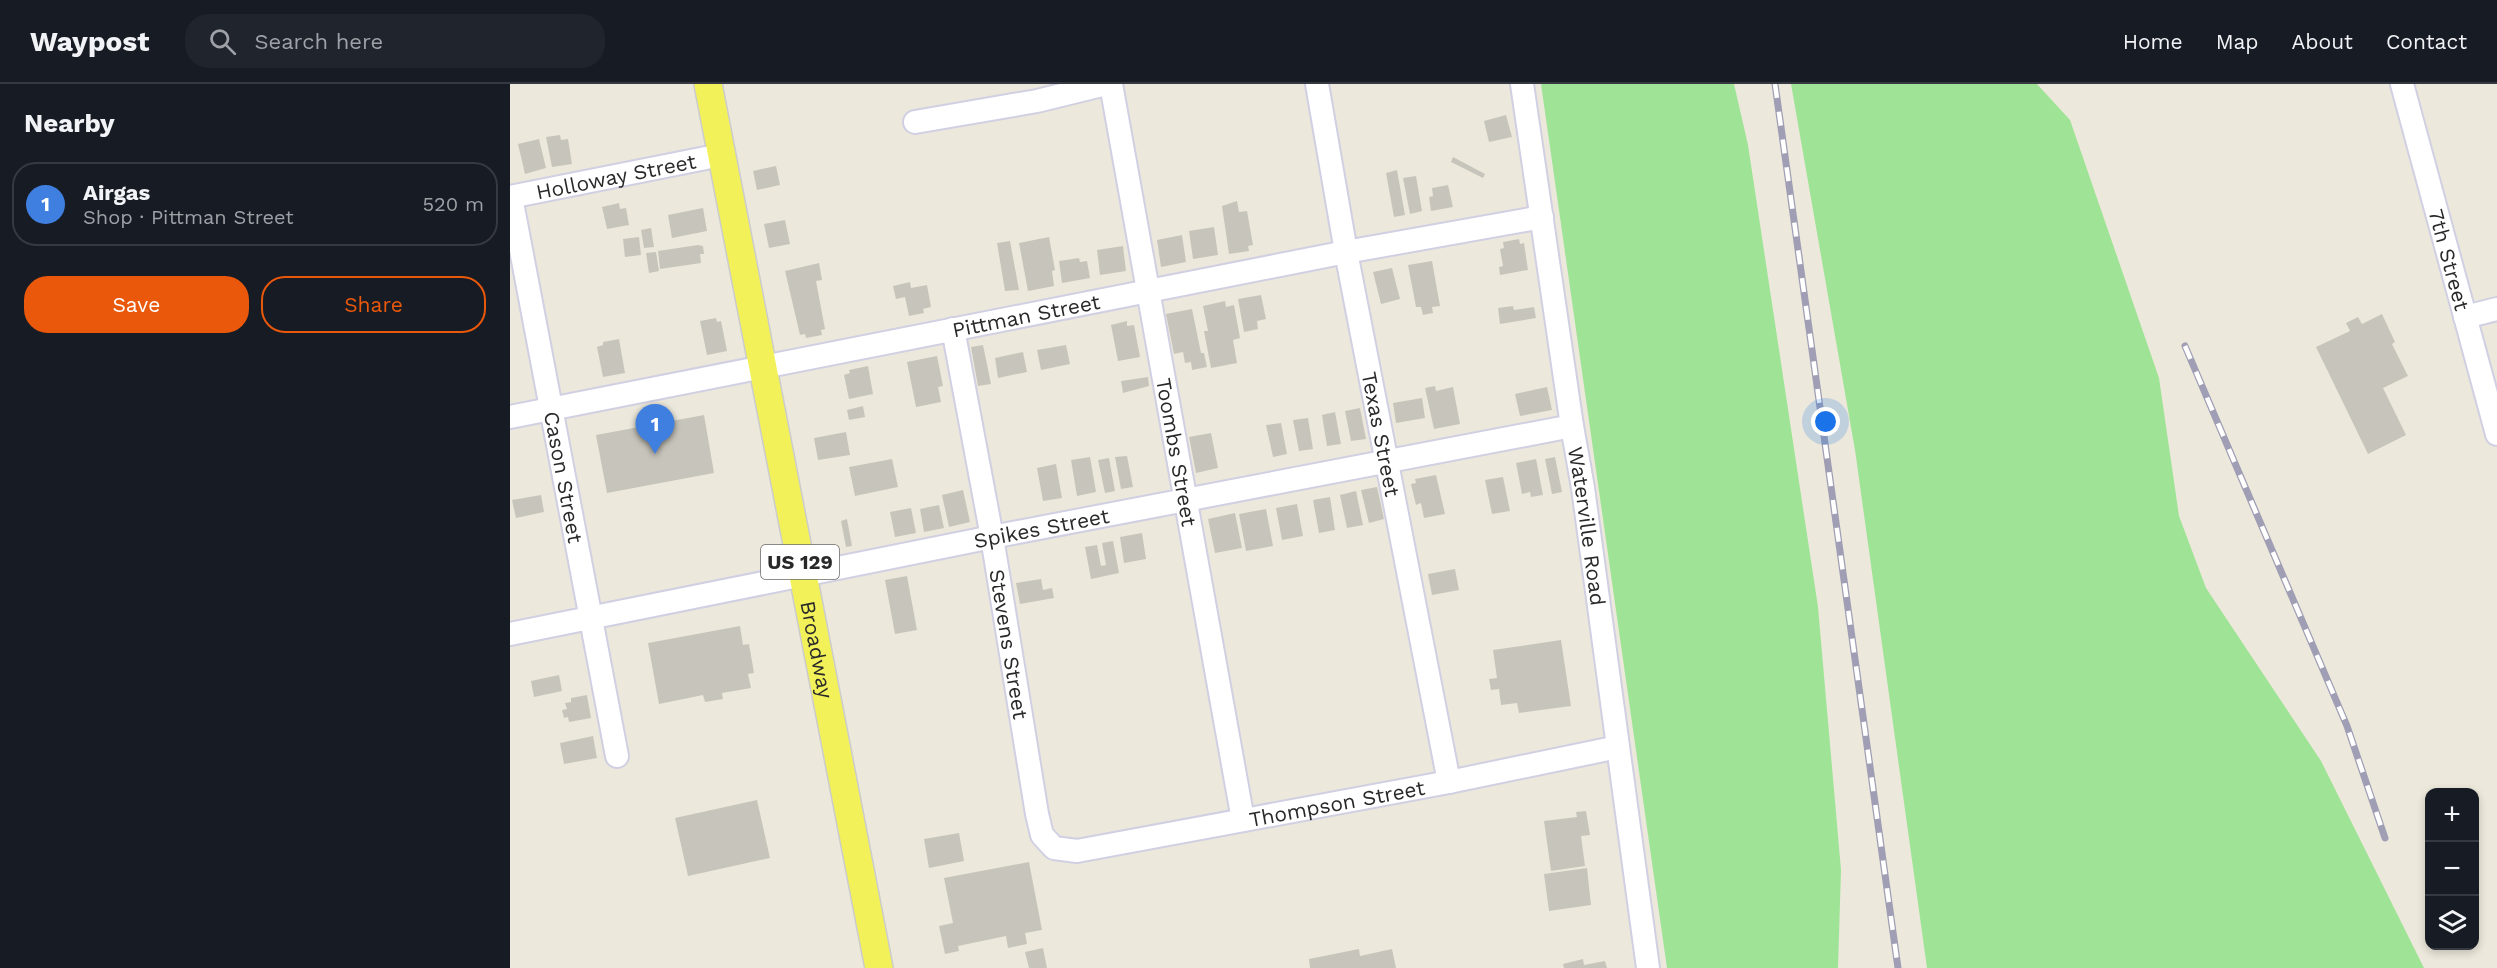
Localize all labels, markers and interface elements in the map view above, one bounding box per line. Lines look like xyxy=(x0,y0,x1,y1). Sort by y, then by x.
search box xyxy=(185,14,605,68)
text: Waypost xyxy=(30,25,149,58)
icon: search xyxy=(206,25,239,58)
text: Search here xyxy=(254,29,383,54)
text: Home xyxy=(2123,29,2183,54)
text: Map xyxy=(2216,29,2259,54)
text: About xyxy=(2292,29,2353,54)
text: Contact xyxy=(2386,29,2467,54)
text: Nearby xyxy=(24,108,115,138)
street label: Holloway Street xyxy=(534,148,698,204)
text: Airgas xyxy=(83,180,150,205)
text: 1 xyxy=(41,192,50,216)
text: 520 m xyxy=(422,192,484,216)
text: Shop · Pittman Street xyxy=(83,205,294,229)
street label: 7th Street xyxy=(2424,206,2475,313)
button: Save xyxy=(24,276,249,333)
button: Share xyxy=(261,276,486,333)
street label: Pittman Street xyxy=(950,288,1102,342)
street label: Texas Street xyxy=(1357,370,1406,499)
street label: Toombs Street xyxy=(1151,376,1203,528)
pin: 1 xyxy=(636,404,674,454)
your location xyxy=(1811,407,1840,436)
street label: Cason Street xyxy=(539,409,589,545)
street label: Waterville Road xyxy=(1563,445,1611,607)
street label: Spikes Street xyxy=(972,502,1111,553)
road number: US 129 xyxy=(761,545,839,579)
street label: Stevens Street xyxy=(985,567,1034,721)
street label: Broadway xyxy=(796,599,839,701)
street label: Thompson Street xyxy=(1247,774,1427,831)
map controls xyxy=(2425,788,2479,950)
button: + xyxy=(2425,788,2479,842)
button: − xyxy=(2425,842,2479,896)
button: layers xyxy=(2425,896,2479,950)

